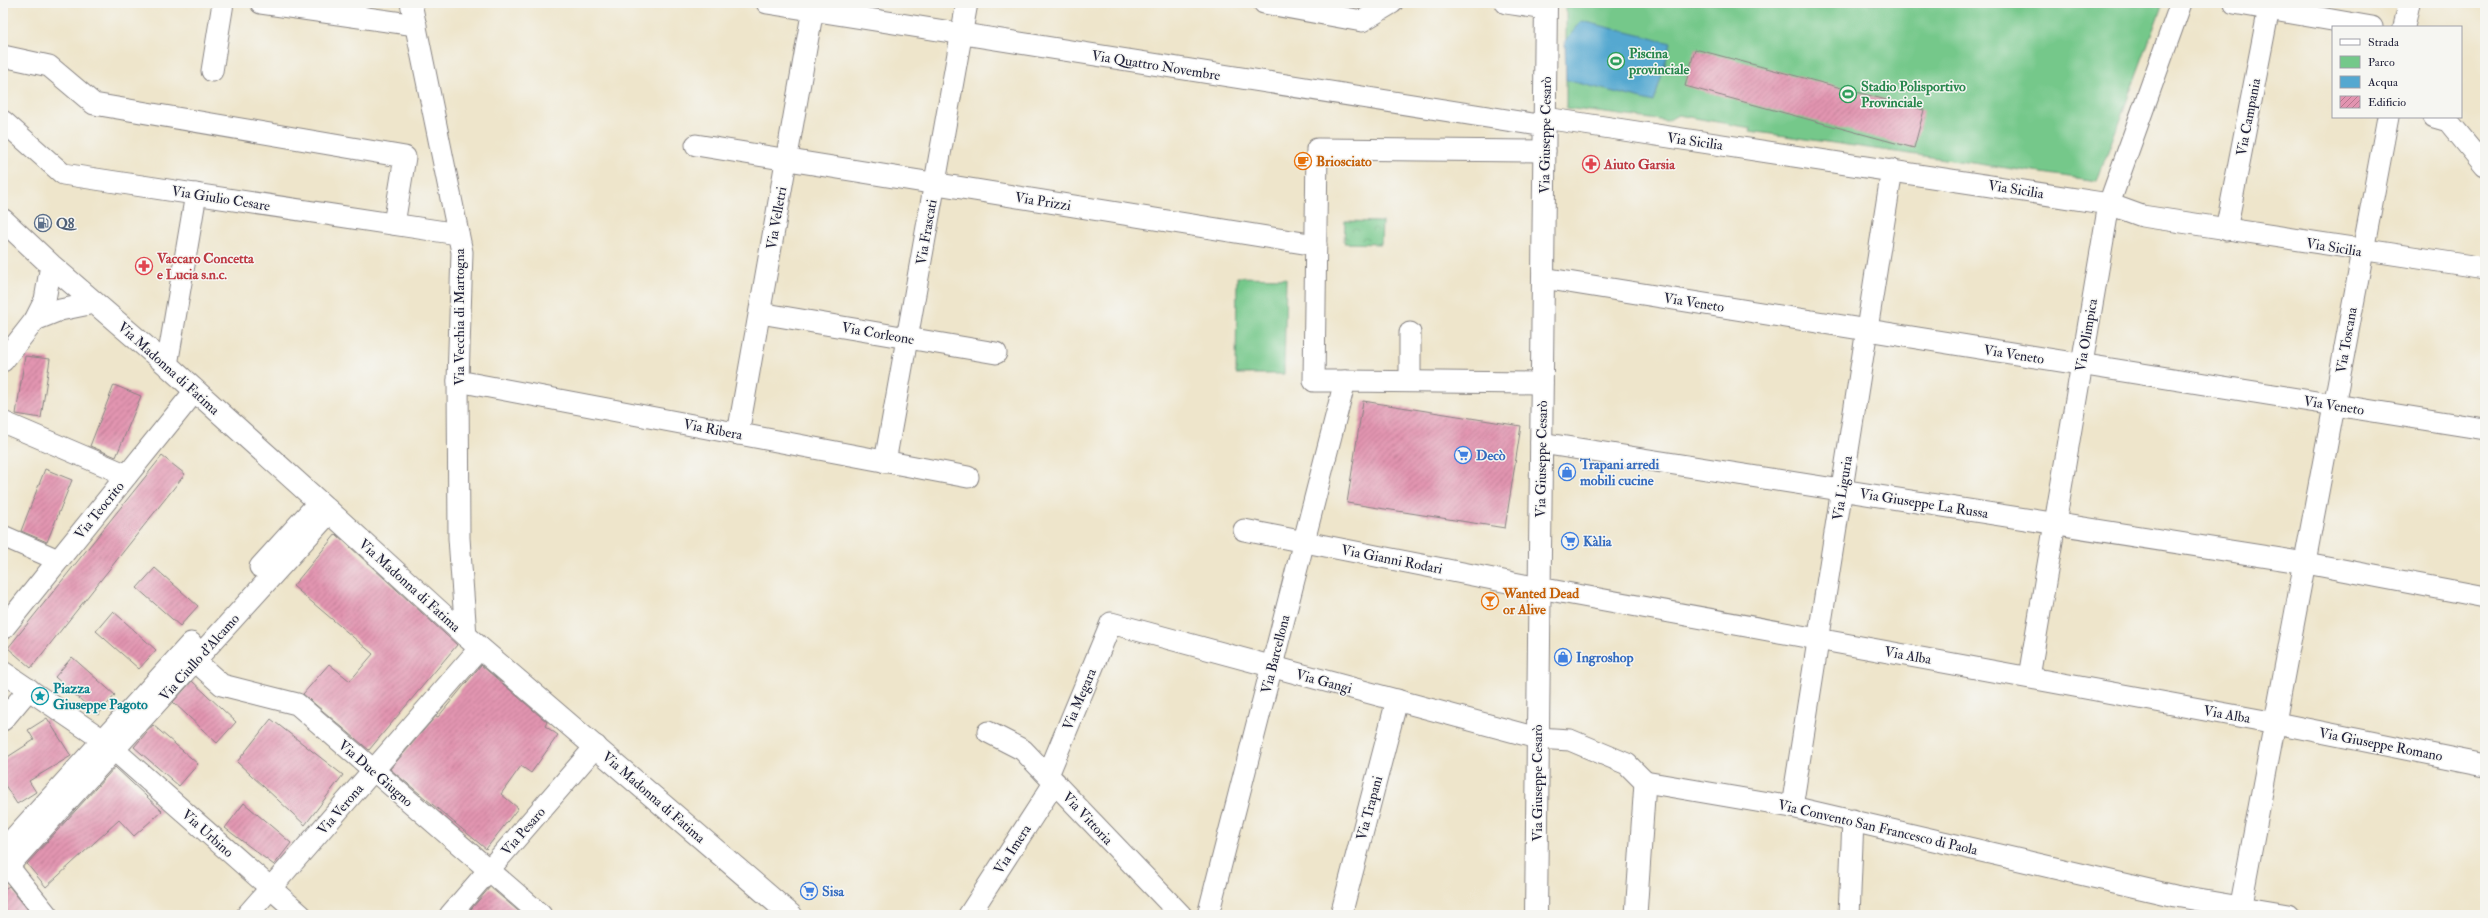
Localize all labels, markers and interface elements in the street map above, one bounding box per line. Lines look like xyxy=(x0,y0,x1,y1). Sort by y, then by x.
legend xyxy=(2332,26,2462,118)
text: Strada xyxy=(2368,35,2400,50)
place label: Piscina provinciale xyxy=(1628,45,1689,79)
street label: Via Quattro Novembre xyxy=(1090,47,1222,84)
sports icon: Piscina provinciale xyxy=(1606,51,1626,71)
text: Parco xyxy=(2368,55,2395,70)
text: Acqua xyxy=(2367,75,2399,90)
street label: Via Giuseppe Cesarò xyxy=(1536,76,1556,194)
street label: Via Campania xyxy=(2233,77,2265,157)
place label: Stadio Polisportivo Provinciale xyxy=(1861,78,1966,111)
sports icon: Stadio Polisportivo Provinciale xyxy=(1838,84,1858,104)
text: Edificio xyxy=(2368,95,2406,110)
street label: Via Sicilia xyxy=(1666,129,1724,154)
cafe icon: Briosciato xyxy=(1293,151,1313,171)
place label: Briosciato xyxy=(1316,153,1372,170)
pharmacy icon: Aiuto Garsia xyxy=(1581,154,1601,174)
place label: Aiuto Garsia xyxy=(1603,156,1676,173)
street label: Via Sicilia xyxy=(1987,177,2045,202)
street label: Via Giulio Cesare xyxy=(170,182,272,215)
street label: Via Velletri xyxy=(763,185,790,251)
street label: Via Prizzi xyxy=(1014,189,1072,214)
street label: Via Frascati xyxy=(912,198,941,266)
fuel station icon: Q8 xyxy=(33,213,53,233)
place label: Q8 xyxy=(56,215,77,232)
street label: Via Sicilia xyxy=(2305,235,2363,260)
street label: Via Vecchia di Martogna xyxy=(451,248,468,386)
place label: Vaccaro Concetta e Lucia s.n.c. xyxy=(156,250,255,283)
pharmacy icon: Vaccaro Concetta e Lucia s.n.c. xyxy=(134,256,154,276)
street label: Via Veneto xyxy=(1662,289,1726,316)
street label: Via Olimpica xyxy=(2072,297,2102,373)
street label: Via Toscana xyxy=(2332,305,2361,374)
street label: Via Madonna di Fatima xyxy=(114,318,223,419)
street label: Via Corleone xyxy=(840,319,916,348)
street label: Via Veneto xyxy=(1982,341,2046,368)
street label: Via Veneto xyxy=(2302,392,2366,419)
street label: Via Giuseppe Cesarò xyxy=(1532,400,1552,518)
street label: Via Ribera xyxy=(682,415,744,444)
supermarket icon: Decò xyxy=(1453,445,1473,465)
place label: Decò xyxy=(1476,447,1506,464)
street label: Via Liguria xyxy=(1829,454,1856,522)
place label: Trapani arredi mobili cucine xyxy=(1579,456,1659,489)
shop icon: Trapani arredi mobili cucine xyxy=(1557,462,1577,482)
street label: Via Teocrito xyxy=(71,478,128,543)
street label: Via Giuseppe La Russa xyxy=(1858,485,1990,523)
supermarket icon: Kàlia xyxy=(1560,531,1580,551)
place label: Kàlia xyxy=(1583,533,1613,550)
street label: Via Madonna di Fatima xyxy=(355,535,464,636)
street label: Via Gianni Rodari xyxy=(1340,541,1444,578)
place label: Wanted Dead or Alive xyxy=(1502,585,1579,618)
bar icon: Wanted Dead or Alive xyxy=(1480,591,1500,611)
street label: Via Ciullo d'Alcamo xyxy=(156,610,243,704)
street label: Via Barcellona xyxy=(1257,613,1294,695)
street label: Via Alba xyxy=(1883,643,1933,668)
shop icon: Ingroshop xyxy=(1553,647,1573,667)
place label: Ingroshop xyxy=(1576,649,1634,667)
street label: Via Megara xyxy=(1059,666,1100,732)
street label: Via Gangi xyxy=(1294,666,1354,697)
place label: Piazza Giuseppe Pagoto xyxy=(53,680,148,714)
place icon: Piazza Giuseppe Pagoto xyxy=(30,686,50,706)
street label: Via Alba xyxy=(2202,702,2252,727)
street label: Via Giuseppe Cesarò xyxy=(1529,724,1547,842)
street label: Via Giuseppe Romano xyxy=(2317,724,2444,766)
street label: Via Due Giugno xyxy=(335,736,417,811)
street label: Via Madonna di Fatima xyxy=(599,748,709,847)
street label: Via Trapani xyxy=(1353,774,1387,842)
street label: Via Verona xyxy=(314,780,367,838)
street label: Via Vittoria xyxy=(1059,788,1117,849)
street label: Via Convento San Francesco di Paola xyxy=(1776,796,1980,859)
street label: Via Pesaro xyxy=(498,804,549,859)
street label: Via Urbino xyxy=(178,806,237,861)
street label: Via Imera xyxy=(990,821,1035,877)
supermarket icon: Sisa xyxy=(799,881,819,901)
place label: Sisa xyxy=(822,883,845,900)

